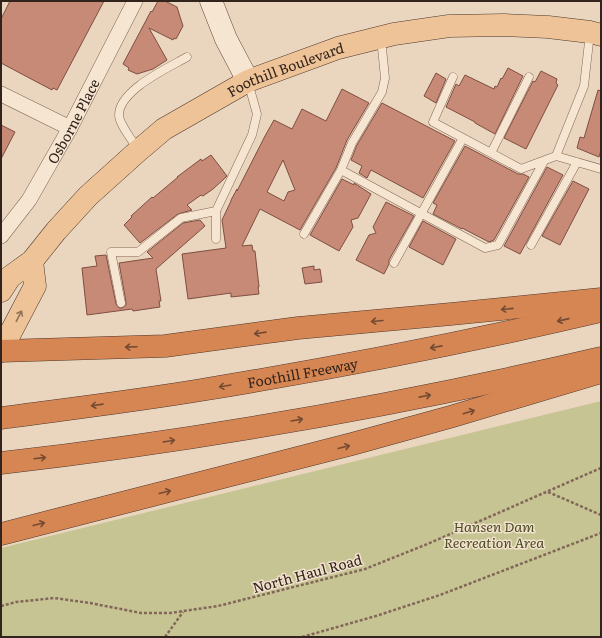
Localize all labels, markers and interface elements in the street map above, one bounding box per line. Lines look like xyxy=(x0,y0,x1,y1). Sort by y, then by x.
street label: Foothill Boulevard xyxy=(223,37,346,101)
street label: Osborne Place xyxy=(42,75,104,167)
one-way arrow xyxy=(500,305,513,312)
one-way arrow xyxy=(16,310,24,322)
one-way arrow xyxy=(371,317,384,325)
one-way arrow xyxy=(557,317,570,325)
one-way arrow xyxy=(254,329,267,337)
one-way arrow xyxy=(125,344,138,351)
one-way arrow xyxy=(430,344,443,352)
street label: Foothill Freeway xyxy=(246,352,360,392)
one-way arrow xyxy=(219,382,232,390)
one-way arrow xyxy=(418,392,431,400)
one-way arrow xyxy=(91,401,104,409)
one-way arrow xyxy=(462,408,475,415)
one-way arrow xyxy=(290,416,303,424)
one-way arrow xyxy=(162,437,175,445)
one-way arrow xyxy=(337,442,350,450)
one-way arrow xyxy=(33,455,46,462)
one-way arrow xyxy=(158,488,171,495)
park label: Hansen Dam Recreation Area xyxy=(444,516,544,552)
one-way arrow xyxy=(32,520,45,527)
street label: North Haul Road xyxy=(250,549,364,597)

